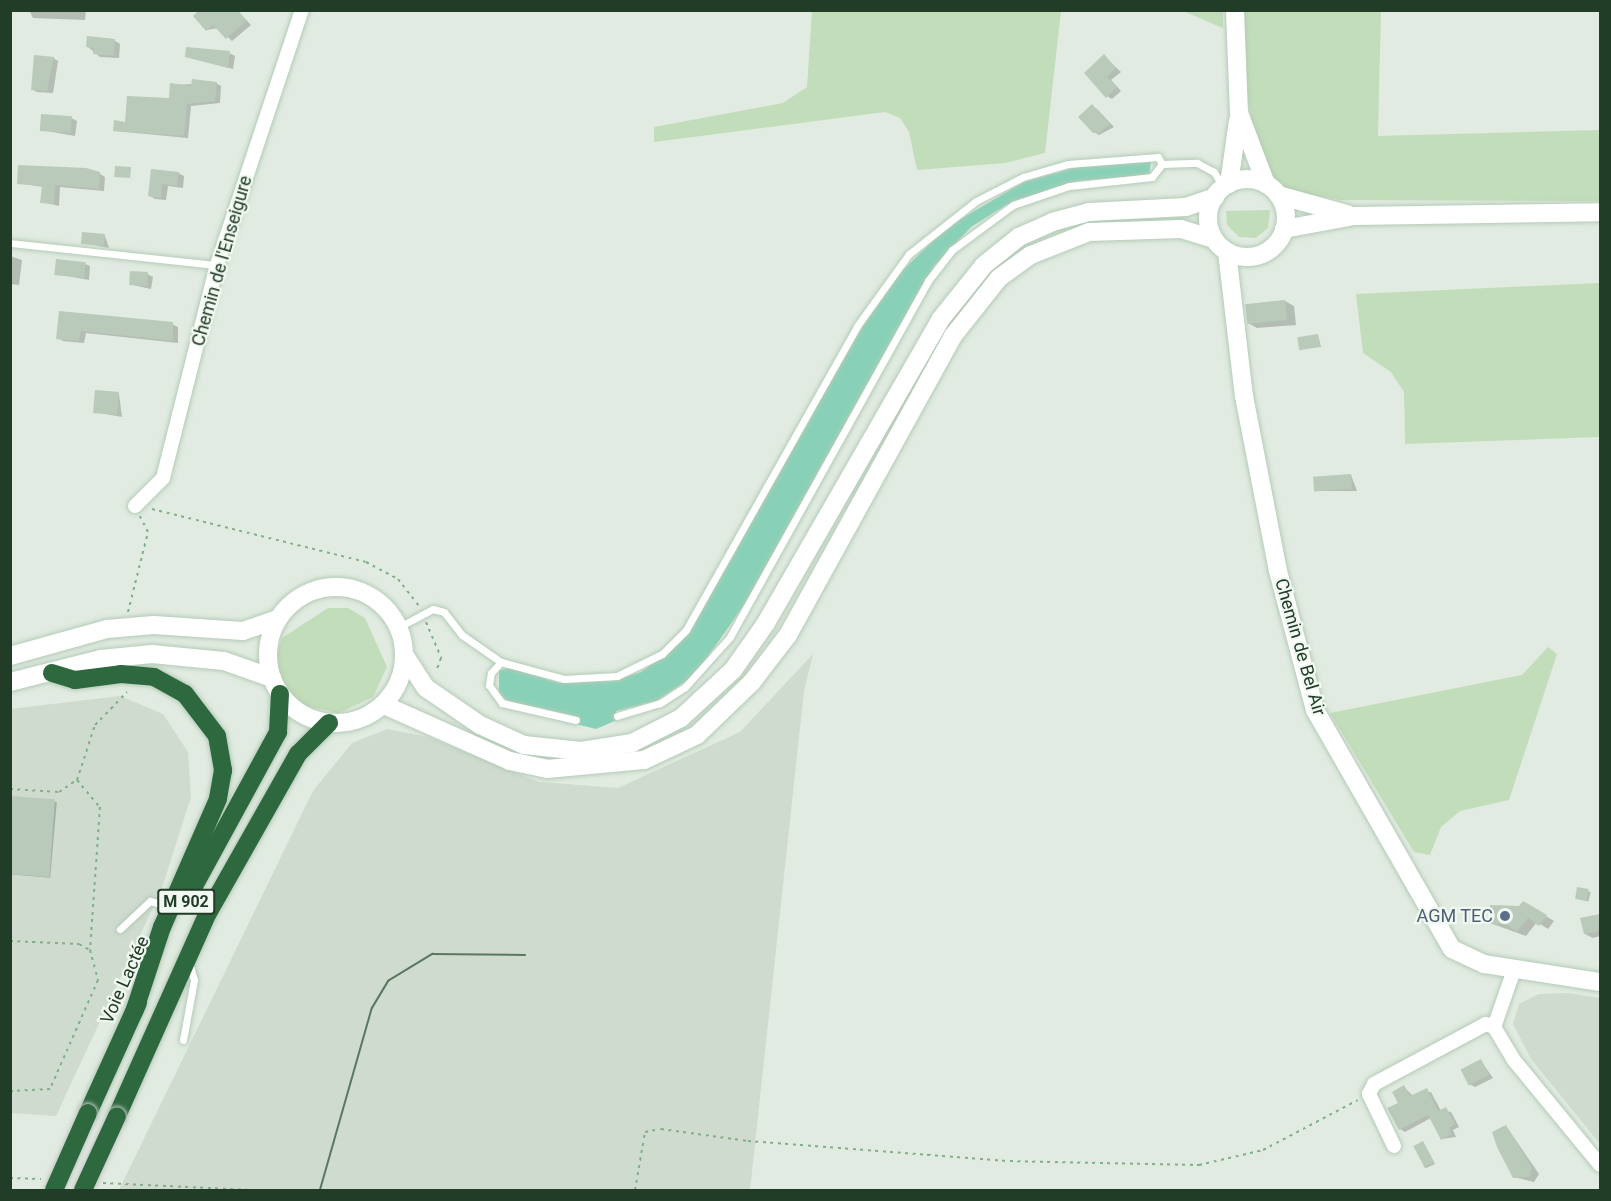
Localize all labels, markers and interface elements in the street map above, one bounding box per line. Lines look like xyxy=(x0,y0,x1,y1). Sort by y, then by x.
street label: Chemin de l'Enseigure xyxy=(187,173,257,349)
street label: Chemin de Bel Air xyxy=(1270,576,1330,718)
road number: M 902 xyxy=(156,889,216,915)
place label: AGM TEC xyxy=(1416,905,1493,927)
marker: AGM TEC xyxy=(1498,909,1512,923)
street label: Voie Lactée xyxy=(96,933,154,1027)

